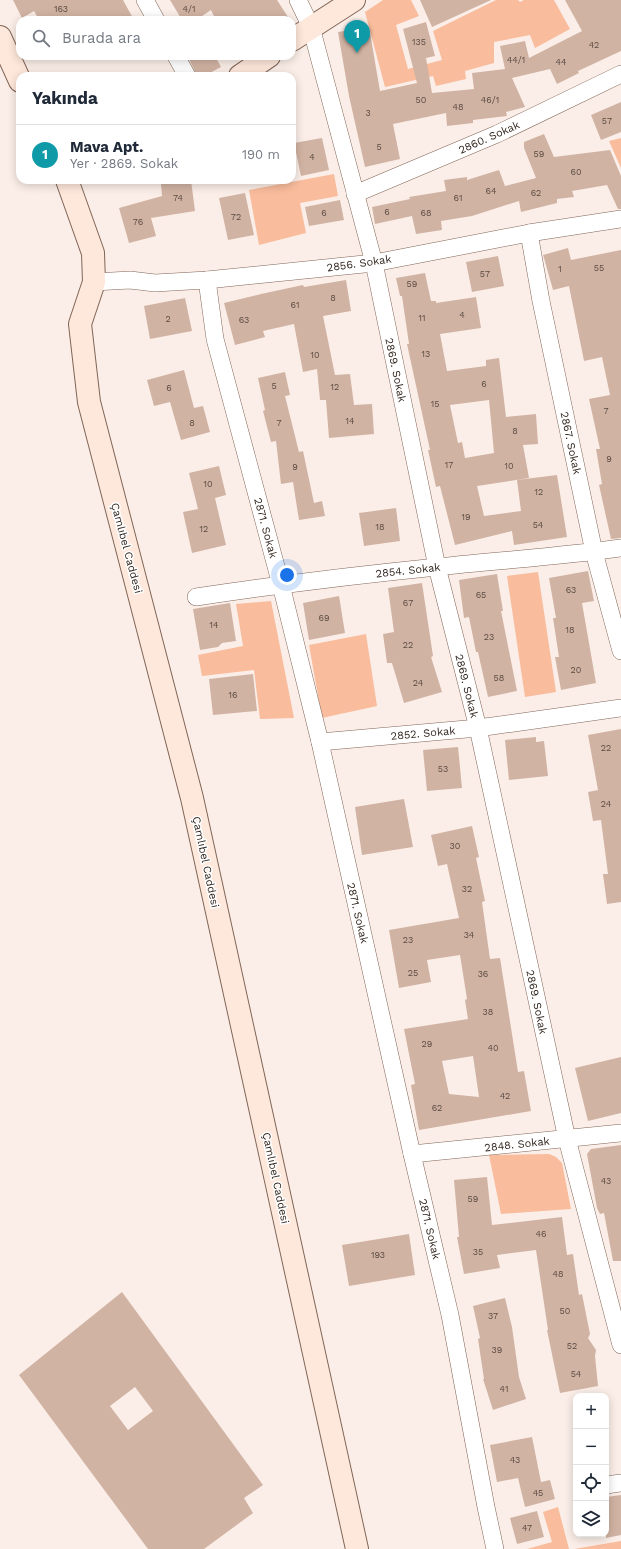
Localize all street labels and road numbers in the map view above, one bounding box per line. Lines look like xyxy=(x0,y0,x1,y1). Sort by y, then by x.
street label: 2860. Sokak xyxy=(457,118,522,157)
street label: 2856. Sokak xyxy=(326,253,392,274)
street label: 2869. Sokak xyxy=(382,337,409,403)
street label: 2867. Sokak xyxy=(558,411,584,476)
street label: 2871. Sokak xyxy=(251,496,280,560)
street label: Çamlıbel Caddesi xyxy=(108,501,145,595)
street label: 2854. Sokak xyxy=(375,561,441,580)
street label: 2869. Sokak xyxy=(452,653,481,719)
street label: 2852. Sokak xyxy=(390,724,456,743)
street label: Çamlıbel Caddesi xyxy=(189,815,222,909)
street label: 2871. Sokak xyxy=(344,881,371,945)
street label: 2869. Sokak xyxy=(523,969,550,1035)
street label: Çamlıbel Caddesi xyxy=(259,1131,292,1225)
street label: 2848. Sokak xyxy=(484,1135,550,1154)
street label: 2871. Sokak xyxy=(416,1197,443,1261)

